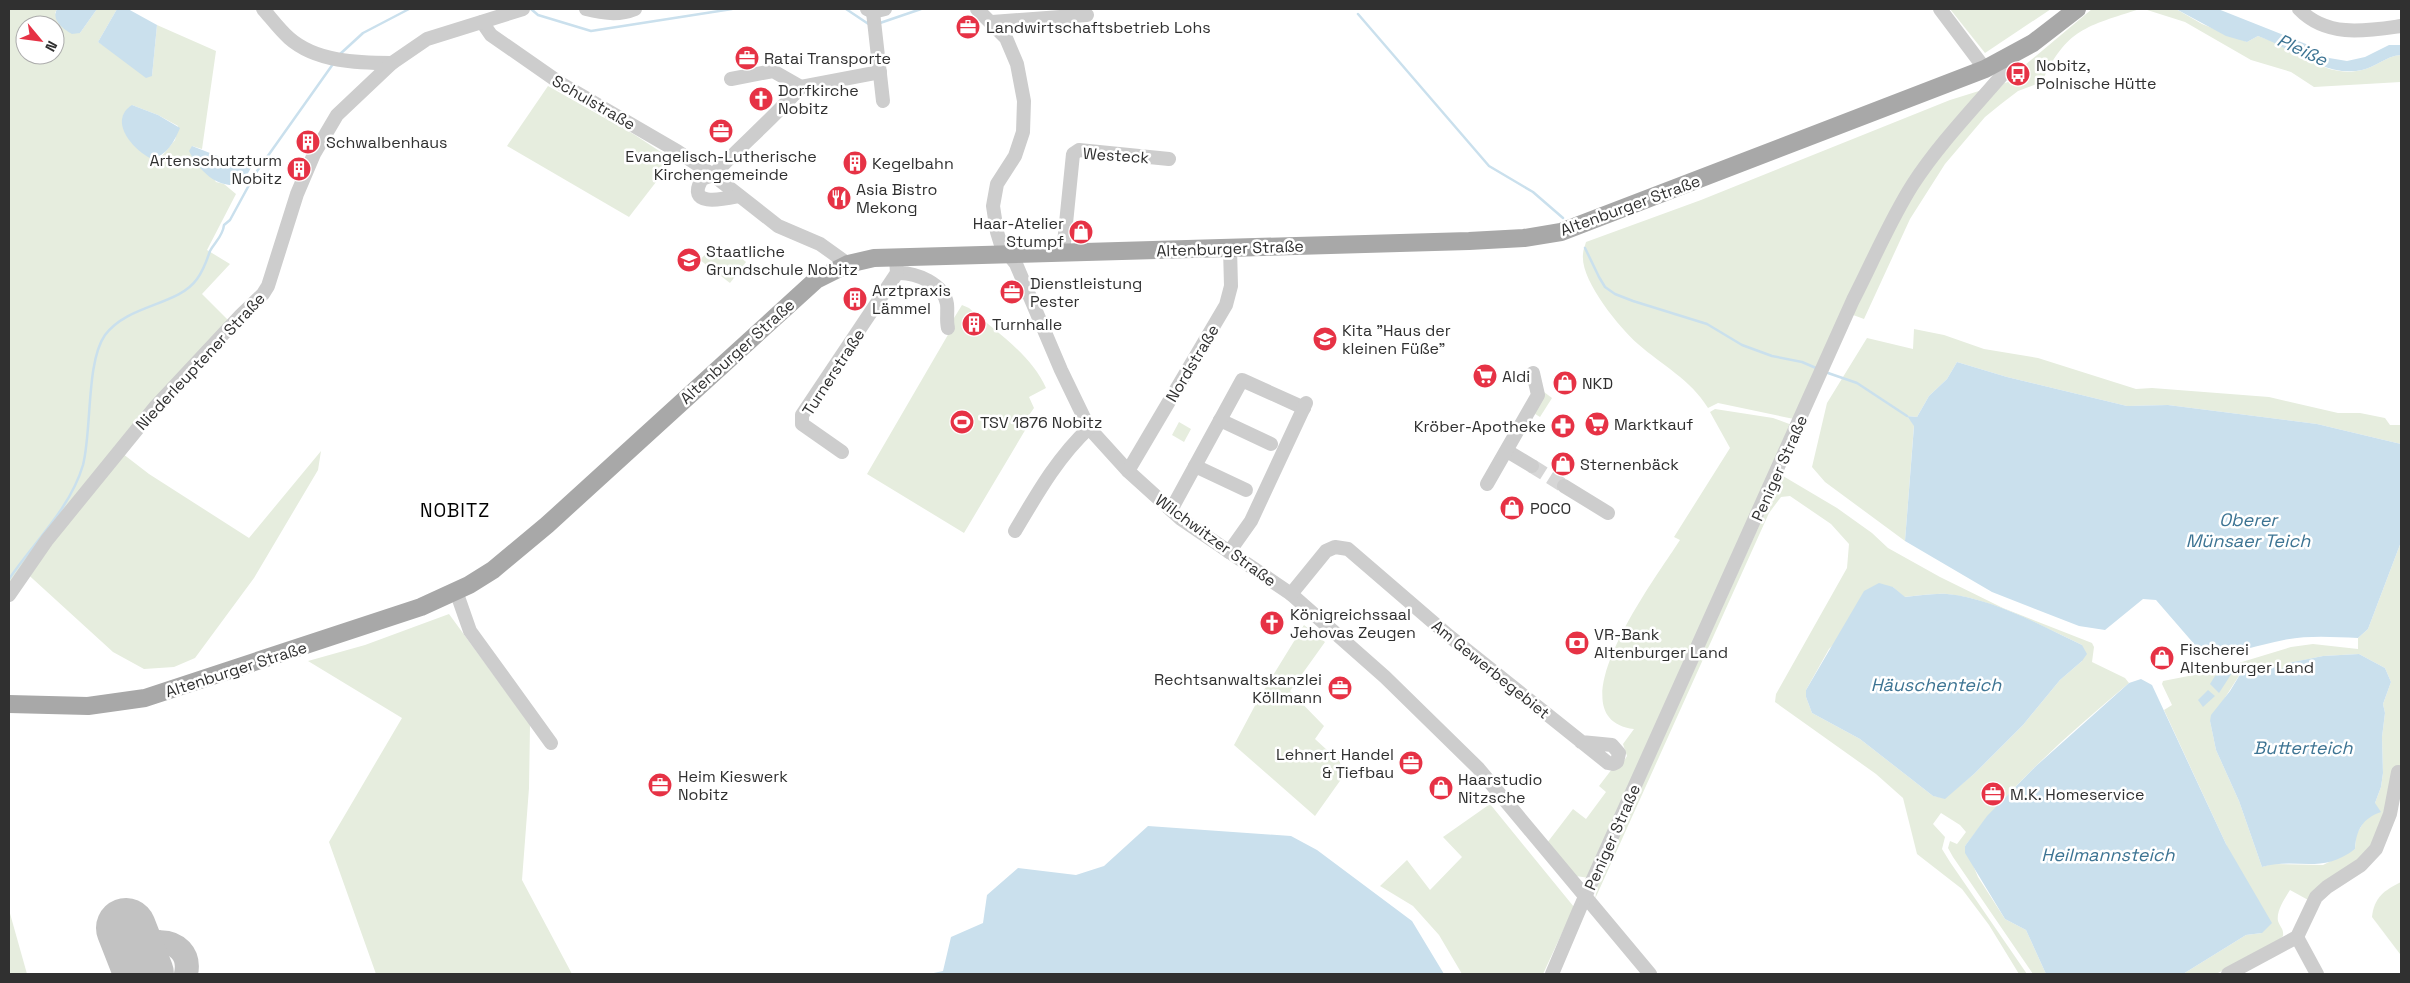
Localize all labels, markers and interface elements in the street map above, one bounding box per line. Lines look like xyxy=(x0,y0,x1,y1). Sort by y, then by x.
office icon: Landwirtschaftsbetrieb Lohs xyxy=(955,14,981,40)
north arrow xyxy=(15,15,65,65)
place label: Landwirtschaftsbetrieb Lohs xyxy=(986,17,1211,38)
water label: Pleiße xyxy=(2274,28,2332,72)
text: N xyxy=(41,38,62,55)
office icon: Ratai Transporte xyxy=(734,45,760,71)
place label: Ratai Transporte xyxy=(764,48,891,69)
place label: Nobitz, Polnische Hütte xyxy=(2036,55,2157,94)
bus stop icon: Nobitz, Polnische Hütte xyxy=(2005,61,2031,87)
street label: Schulstraße xyxy=(548,70,639,135)
place label: Dorfkirche Nobitz xyxy=(778,80,859,119)
church icon: Dorfkirche Nobitz xyxy=(748,86,774,112)
office icon: Evangelisch-Lutherische Kirchengemeinde xyxy=(708,118,734,144)
building icon: Schwalbenhaus xyxy=(295,129,321,155)
place label: Schwalbenhaus xyxy=(326,132,448,153)
street label: Westeck xyxy=(1082,143,1150,168)
place label: Evangelisch-Lutherische Kirchengemeinde xyxy=(625,146,817,185)
place label: Artenschutzturm Nobitz xyxy=(149,150,282,189)
building icon: Kegelbahn xyxy=(842,150,868,176)
place label: Kegelbahn xyxy=(872,153,954,174)
building icon: Artenschutzturm Nobitz xyxy=(286,156,312,182)
street label: Altenburger Straße xyxy=(1557,170,1703,241)
place label: Asia Bistro Mekong xyxy=(856,179,937,218)
restaurant icon: Asia Bistro Mekong xyxy=(826,185,852,211)
place label: Haar-Atelier Stumpf xyxy=(973,213,1064,252)
shop icon: Haar-Atelier Stumpf xyxy=(1068,219,1094,245)
street label: Altenburger Straße xyxy=(1156,235,1304,262)
place label: Staatliche Grundschule Nobitz xyxy=(706,241,858,280)
school or university icon: Staatliche Grundschule Nobitz xyxy=(676,247,702,273)
place label: Dienstleistung Pester xyxy=(1030,273,1142,312)
office icon: Dienstleistung Pester xyxy=(999,279,1025,305)
place label: Arztpraxis Lämmel xyxy=(872,280,951,319)
building icon: Arztpraxis Lämmel xyxy=(842,286,868,312)
street label: Niederleuptener Straße xyxy=(131,288,270,435)
street label: Altenburger Straße xyxy=(675,294,799,409)
building icon: Turnhalle xyxy=(961,311,987,337)
place label: Turnhalle xyxy=(992,314,1062,335)
place label: Kita "Haus der kleinen Füße" xyxy=(1342,320,1451,359)
street label: Nordstraße xyxy=(1161,321,1224,406)
street label: Turnerstraße xyxy=(798,325,869,420)
school or university icon: Kita "Haus der kleinen Füße" xyxy=(1312,326,1338,352)
supermarket icon: Aldi xyxy=(1472,363,1498,389)
place label: Aldi xyxy=(1502,366,1530,387)
shop icon: NKD xyxy=(1552,370,1578,396)
place label: NKD xyxy=(1582,373,1613,394)
sports icon: TSV 1876 Nobitz xyxy=(949,409,975,435)
supermarket icon: Marktkauf xyxy=(1584,411,1610,437)
place label: TSV 1876 Nobitz xyxy=(980,412,1102,433)
street label: Peniger Straße xyxy=(1747,412,1812,525)
pharmacy icon: Kröber-Apotheke xyxy=(1550,413,1576,439)
place label: Marktkauf xyxy=(1614,414,1693,435)
place label: Kröber-Apotheke xyxy=(1414,416,1546,437)
shop icon: Sternenbäck xyxy=(1550,451,1576,477)
place label: Sternenbäck xyxy=(1580,454,1679,475)
street label: Wilchwitzer Straße xyxy=(1151,489,1280,591)
shop icon: POCO xyxy=(1499,495,1525,521)
district label: NOBITZ xyxy=(420,498,490,523)
place label: POCO xyxy=(1530,498,1571,519)
water label: Oberer Münsaer Teich xyxy=(2186,508,2311,552)
place label: Königreichssaal Jehovas Zeugen xyxy=(1290,604,1416,643)
church icon: Königreichssaal Jehovas Zeugen xyxy=(1259,610,1285,636)
street label: Am Gewerbegebiet xyxy=(1427,615,1554,724)
place label: VR-Bank Altenburger Land xyxy=(1594,624,1728,663)
bank icon: VR-Bank Altenburger Land xyxy=(1564,630,1590,656)
street label: Altenburger Straße xyxy=(163,637,310,702)
place label: Fischerei Altenburger Land xyxy=(2180,639,2314,678)
shop icon: Fischerei Altenburger Land xyxy=(2149,645,2175,671)
place label: Rechtsanwaltskanzlei Köllmann xyxy=(1154,669,1322,708)
water label: Häuschenteich xyxy=(1871,673,2002,696)
office icon: Rechtsanwaltskanzlei Köllmann xyxy=(1327,675,1353,701)
water label: Butterteich xyxy=(2253,736,2354,759)
place label: Lehnert Handel & Tiefbau xyxy=(1276,744,1394,783)
office icon: Lehnert Handel & Tiefbau xyxy=(1398,750,1424,776)
place label: Heim Kieswerk Nobitz xyxy=(678,766,788,805)
place label: Haarstudio Nitzsche xyxy=(1458,769,1542,808)
office icon: Heim Kieswerk Nobitz xyxy=(647,772,673,798)
shop icon: Haarstudio Nitzsche xyxy=(1428,775,1454,801)
street label: Peniger Straße xyxy=(1580,781,1645,894)
office icon: M.K. Homeservice xyxy=(1980,781,2006,807)
place label: M.K. Homeservice xyxy=(2010,784,2144,805)
water label: Heilmannsteich xyxy=(2041,843,2176,866)

